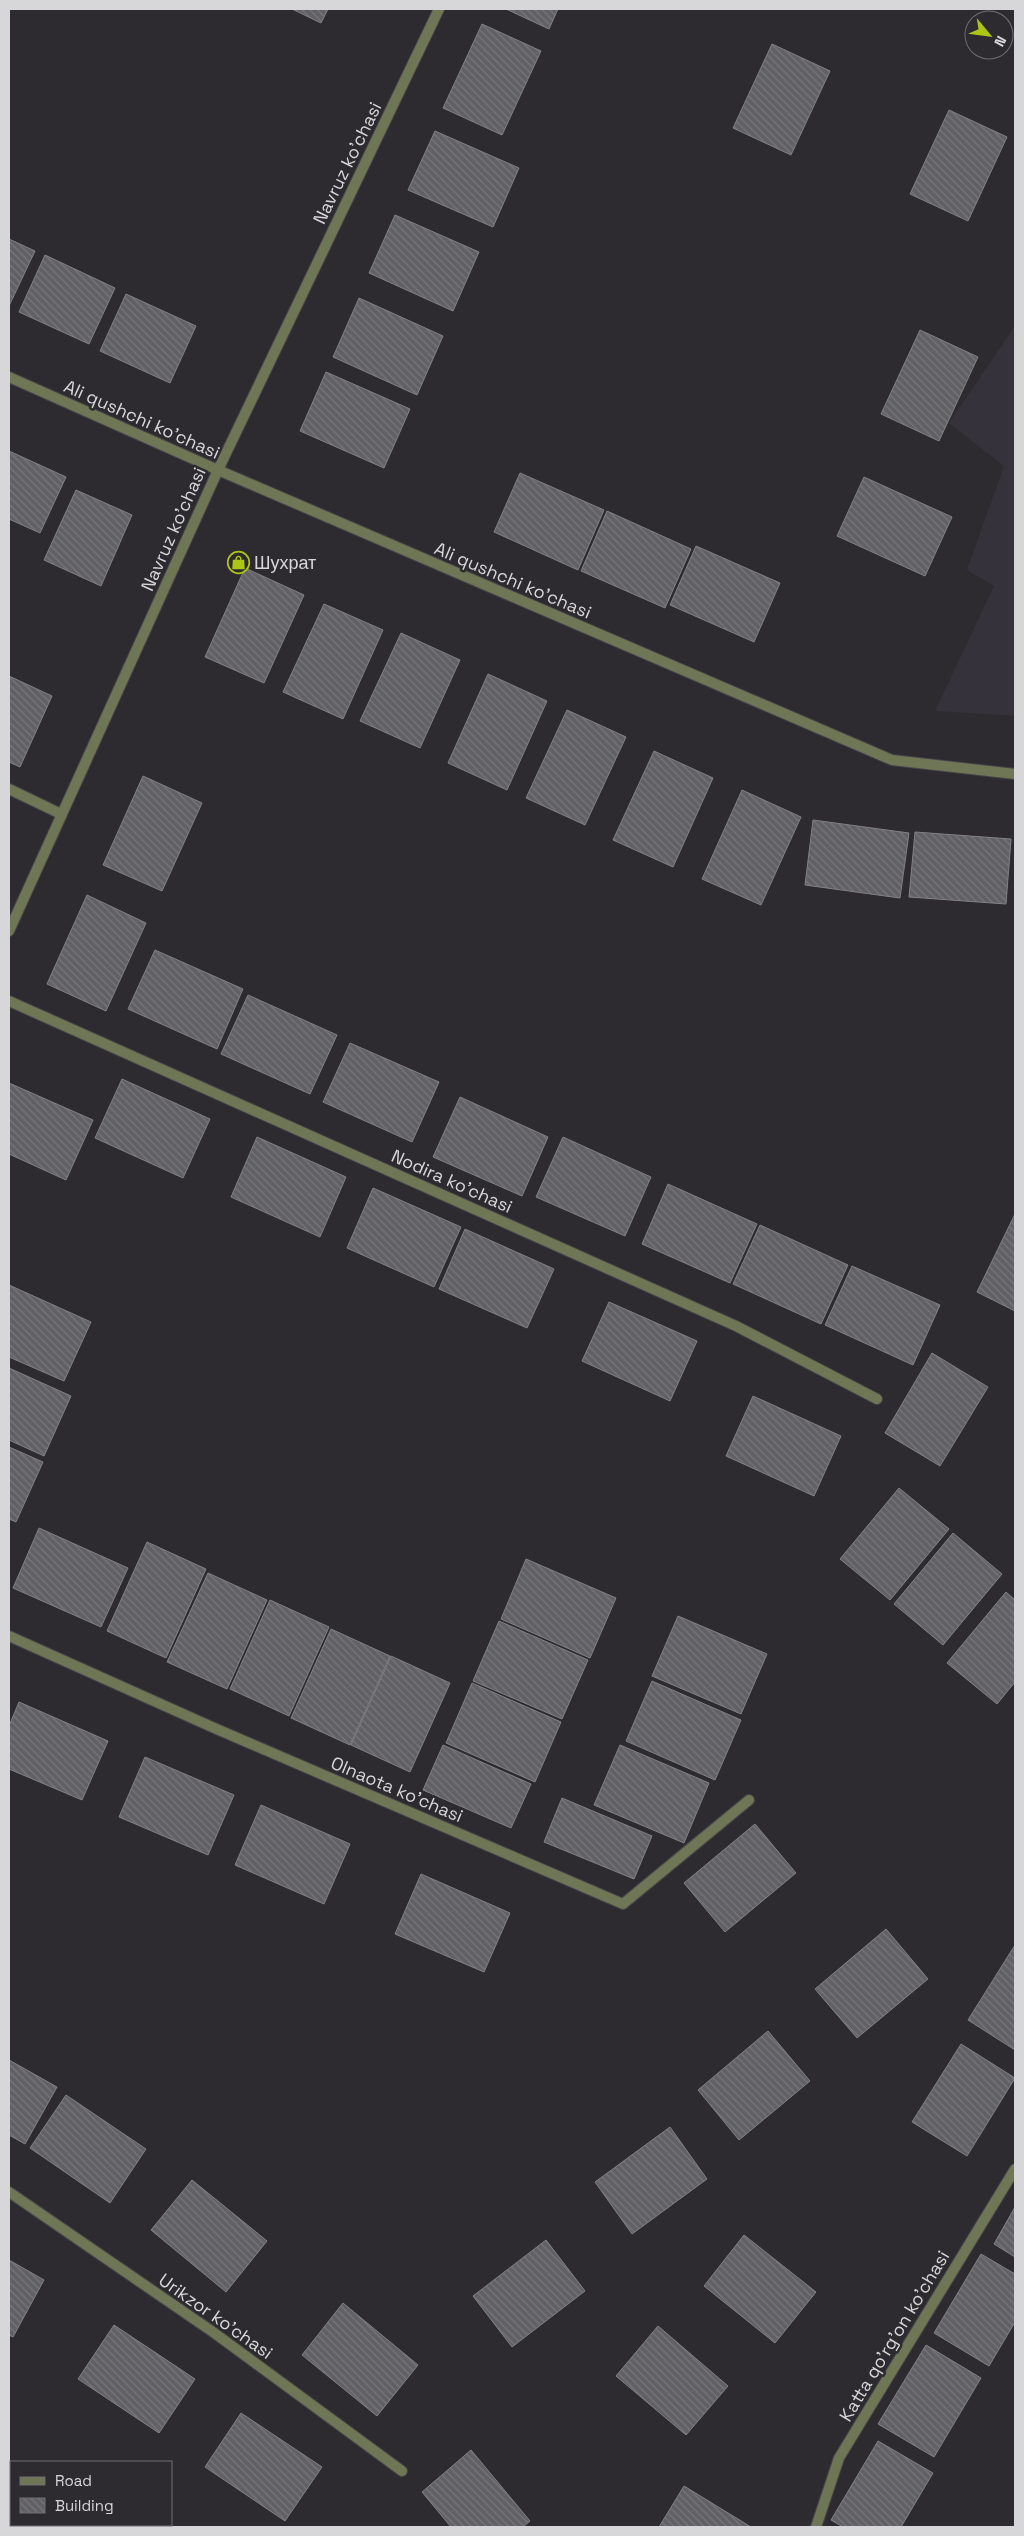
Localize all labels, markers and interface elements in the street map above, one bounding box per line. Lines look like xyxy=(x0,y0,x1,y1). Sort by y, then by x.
north arrow xyxy=(964,10,1014,60)
text: N xyxy=(990,33,1011,50)
street label: Navruz ko'chasi xyxy=(308,98,386,228)
street label: Ali qushchi ko'chasi xyxy=(60,374,224,464)
street label: Navruz ko'chasi xyxy=(135,464,211,594)
street label: Ali qushchi ko'chasi xyxy=(431,537,595,623)
shop icon: Шухрат xyxy=(226,550,250,574)
place label: Шухрат xyxy=(254,551,316,574)
street label: Nodira ko'chasi xyxy=(388,1144,516,1218)
street label: Olnaota ko'chasi xyxy=(328,1751,466,1827)
street label: Katta qo'rg'on ko'chasi xyxy=(834,2246,954,2426)
street label: Urikzor ko'chasi xyxy=(154,2268,278,2364)
legend xyxy=(10,2461,172,2526)
text: Road xyxy=(55,2471,92,2490)
text: Building xyxy=(55,2496,114,2515)

